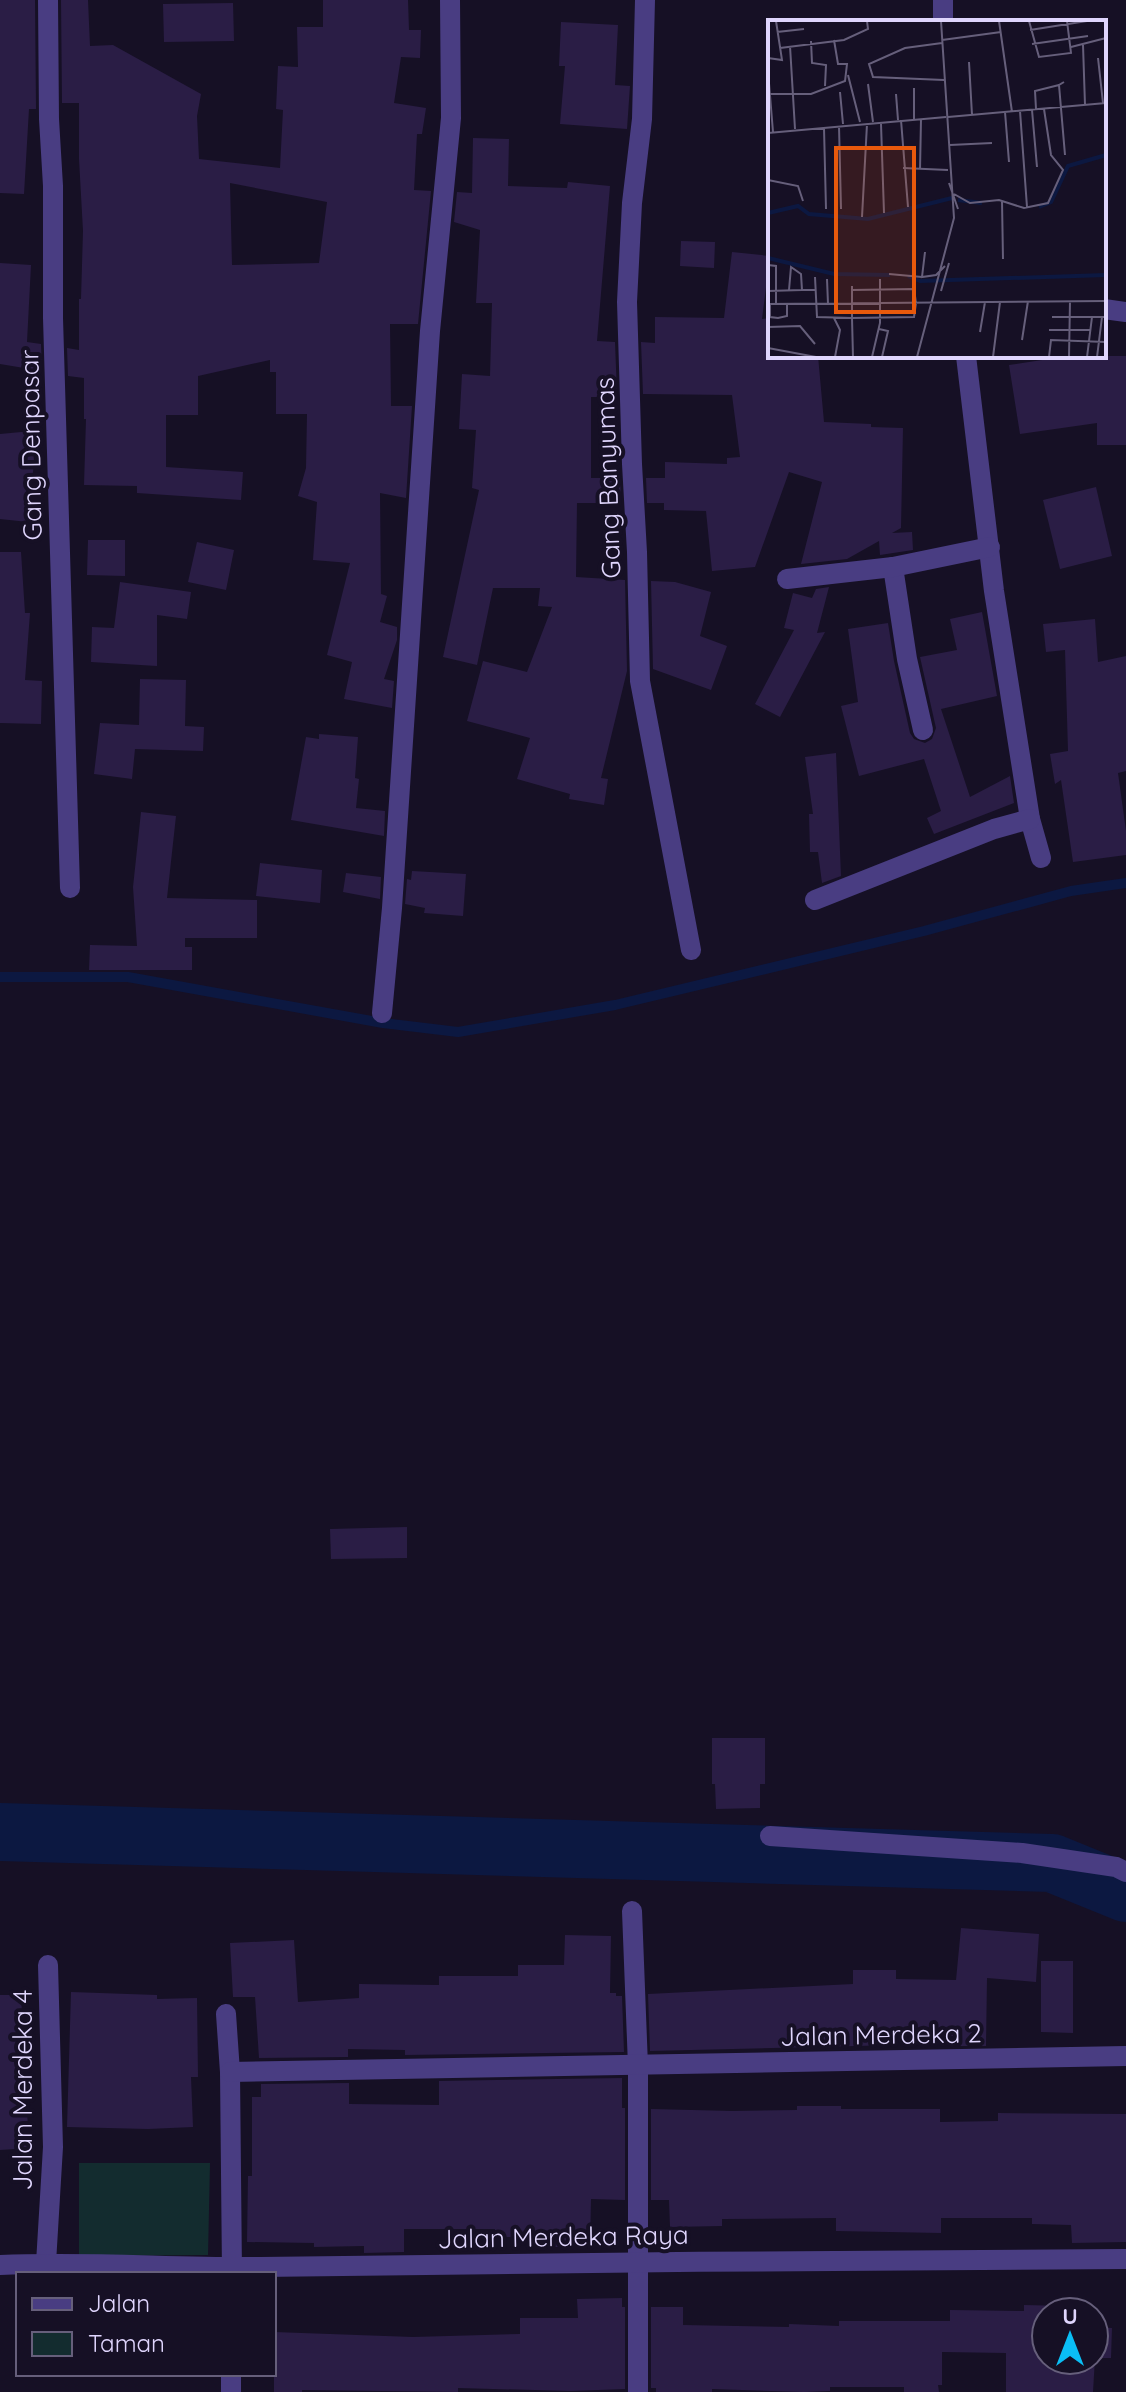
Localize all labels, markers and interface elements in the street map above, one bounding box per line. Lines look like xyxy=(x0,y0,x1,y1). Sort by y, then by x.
inset map xyxy=(768,20,1106,358)
street label: Gang Denpasar xyxy=(12,349,49,541)
street label: Gang Banyumas xyxy=(587,377,628,579)
street label: Jalan Merdeka 4 xyxy=(6,1990,39,2190)
street label: Jalan Merdeka 2 xyxy=(780,2016,982,2053)
street label: Jalan Merdeka Raya xyxy=(437,2218,689,2255)
legend xyxy=(16,2272,276,2376)
text: Jalan xyxy=(88,2288,150,2318)
north arrow xyxy=(1030,2296,1110,2376)
text: U xyxy=(1062,2302,1078,2330)
text: Taman xyxy=(88,2328,165,2358)

